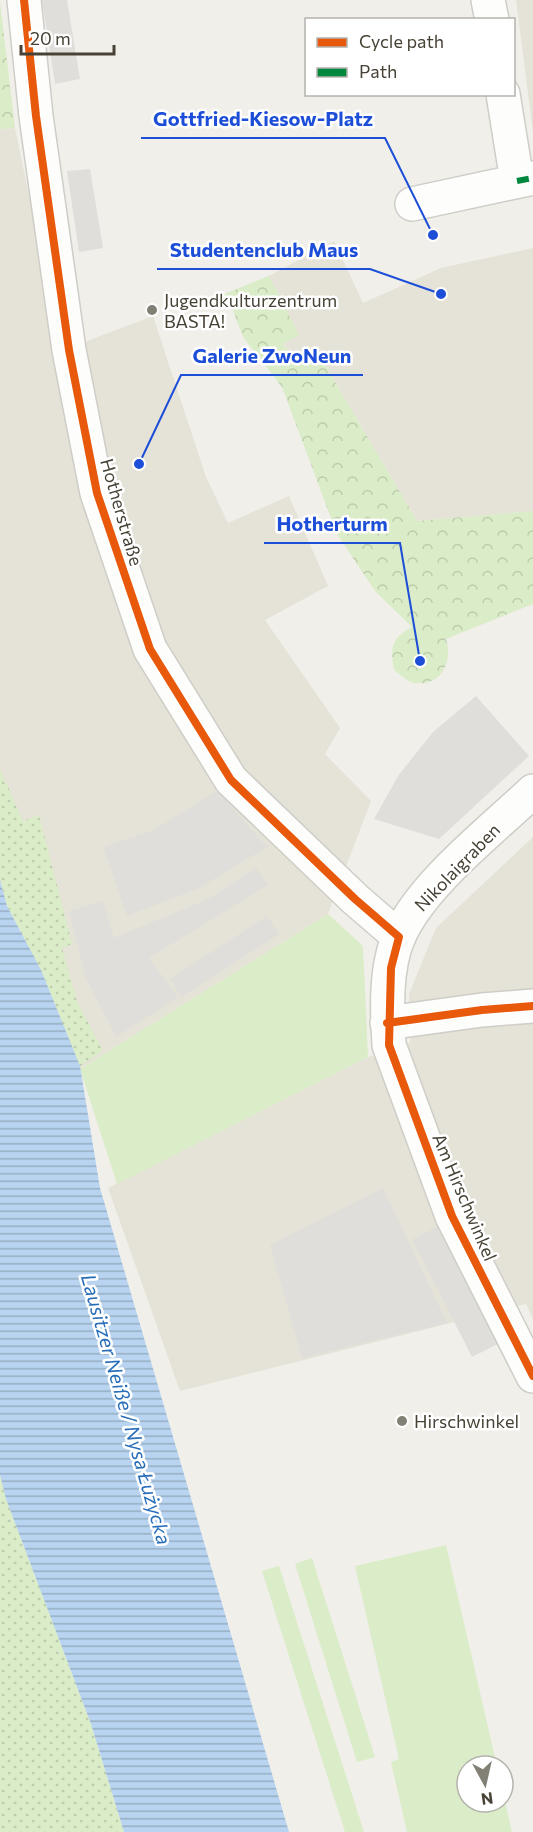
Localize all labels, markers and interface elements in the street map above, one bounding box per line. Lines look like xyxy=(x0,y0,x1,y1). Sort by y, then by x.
scale bar xyxy=(21,18,114,56)
legend xyxy=(305,18,515,96)
text: 20 m xyxy=(30,27,71,49)
text: Cycle path xyxy=(359,30,444,52)
text: Path xyxy=(359,60,397,82)
callout: Gottfried-Kiesow-Platz xyxy=(141,100,385,138)
text: Gottfried-Kiesow-Platz xyxy=(153,106,373,130)
callout: Studentenclub Maus xyxy=(157,231,370,269)
text: Studentenclub Maus xyxy=(170,237,358,261)
place label: Jugendkulturzentrum BASTA! xyxy=(164,289,337,332)
marker: Jugendkulturzentrum BASTA! xyxy=(145,303,159,317)
callout: Galerie ZwoNeun xyxy=(181,337,363,375)
text: Galerie ZwoNeun xyxy=(193,343,351,367)
street label: Hotherstraße xyxy=(96,456,148,568)
callout: Hotherturm xyxy=(264,505,400,543)
text: Hotherturm xyxy=(276,511,388,535)
street label: Nikolaigraben xyxy=(410,819,504,915)
street label: Am Hirschwinkel xyxy=(428,1130,502,1264)
water label: Lausitzer Neiße / Nysa Łużycka xyxy=(77,1271,177,1547)
place label: Hirschwinkel xyxy=(414,1410,519,1432)
marker: Hirschwinkel xyxy=(395,1414,409,1428)
north arrow xyxy=(455,1754,515,1814)
text: N xyxy=(480,1789,494,1810)

